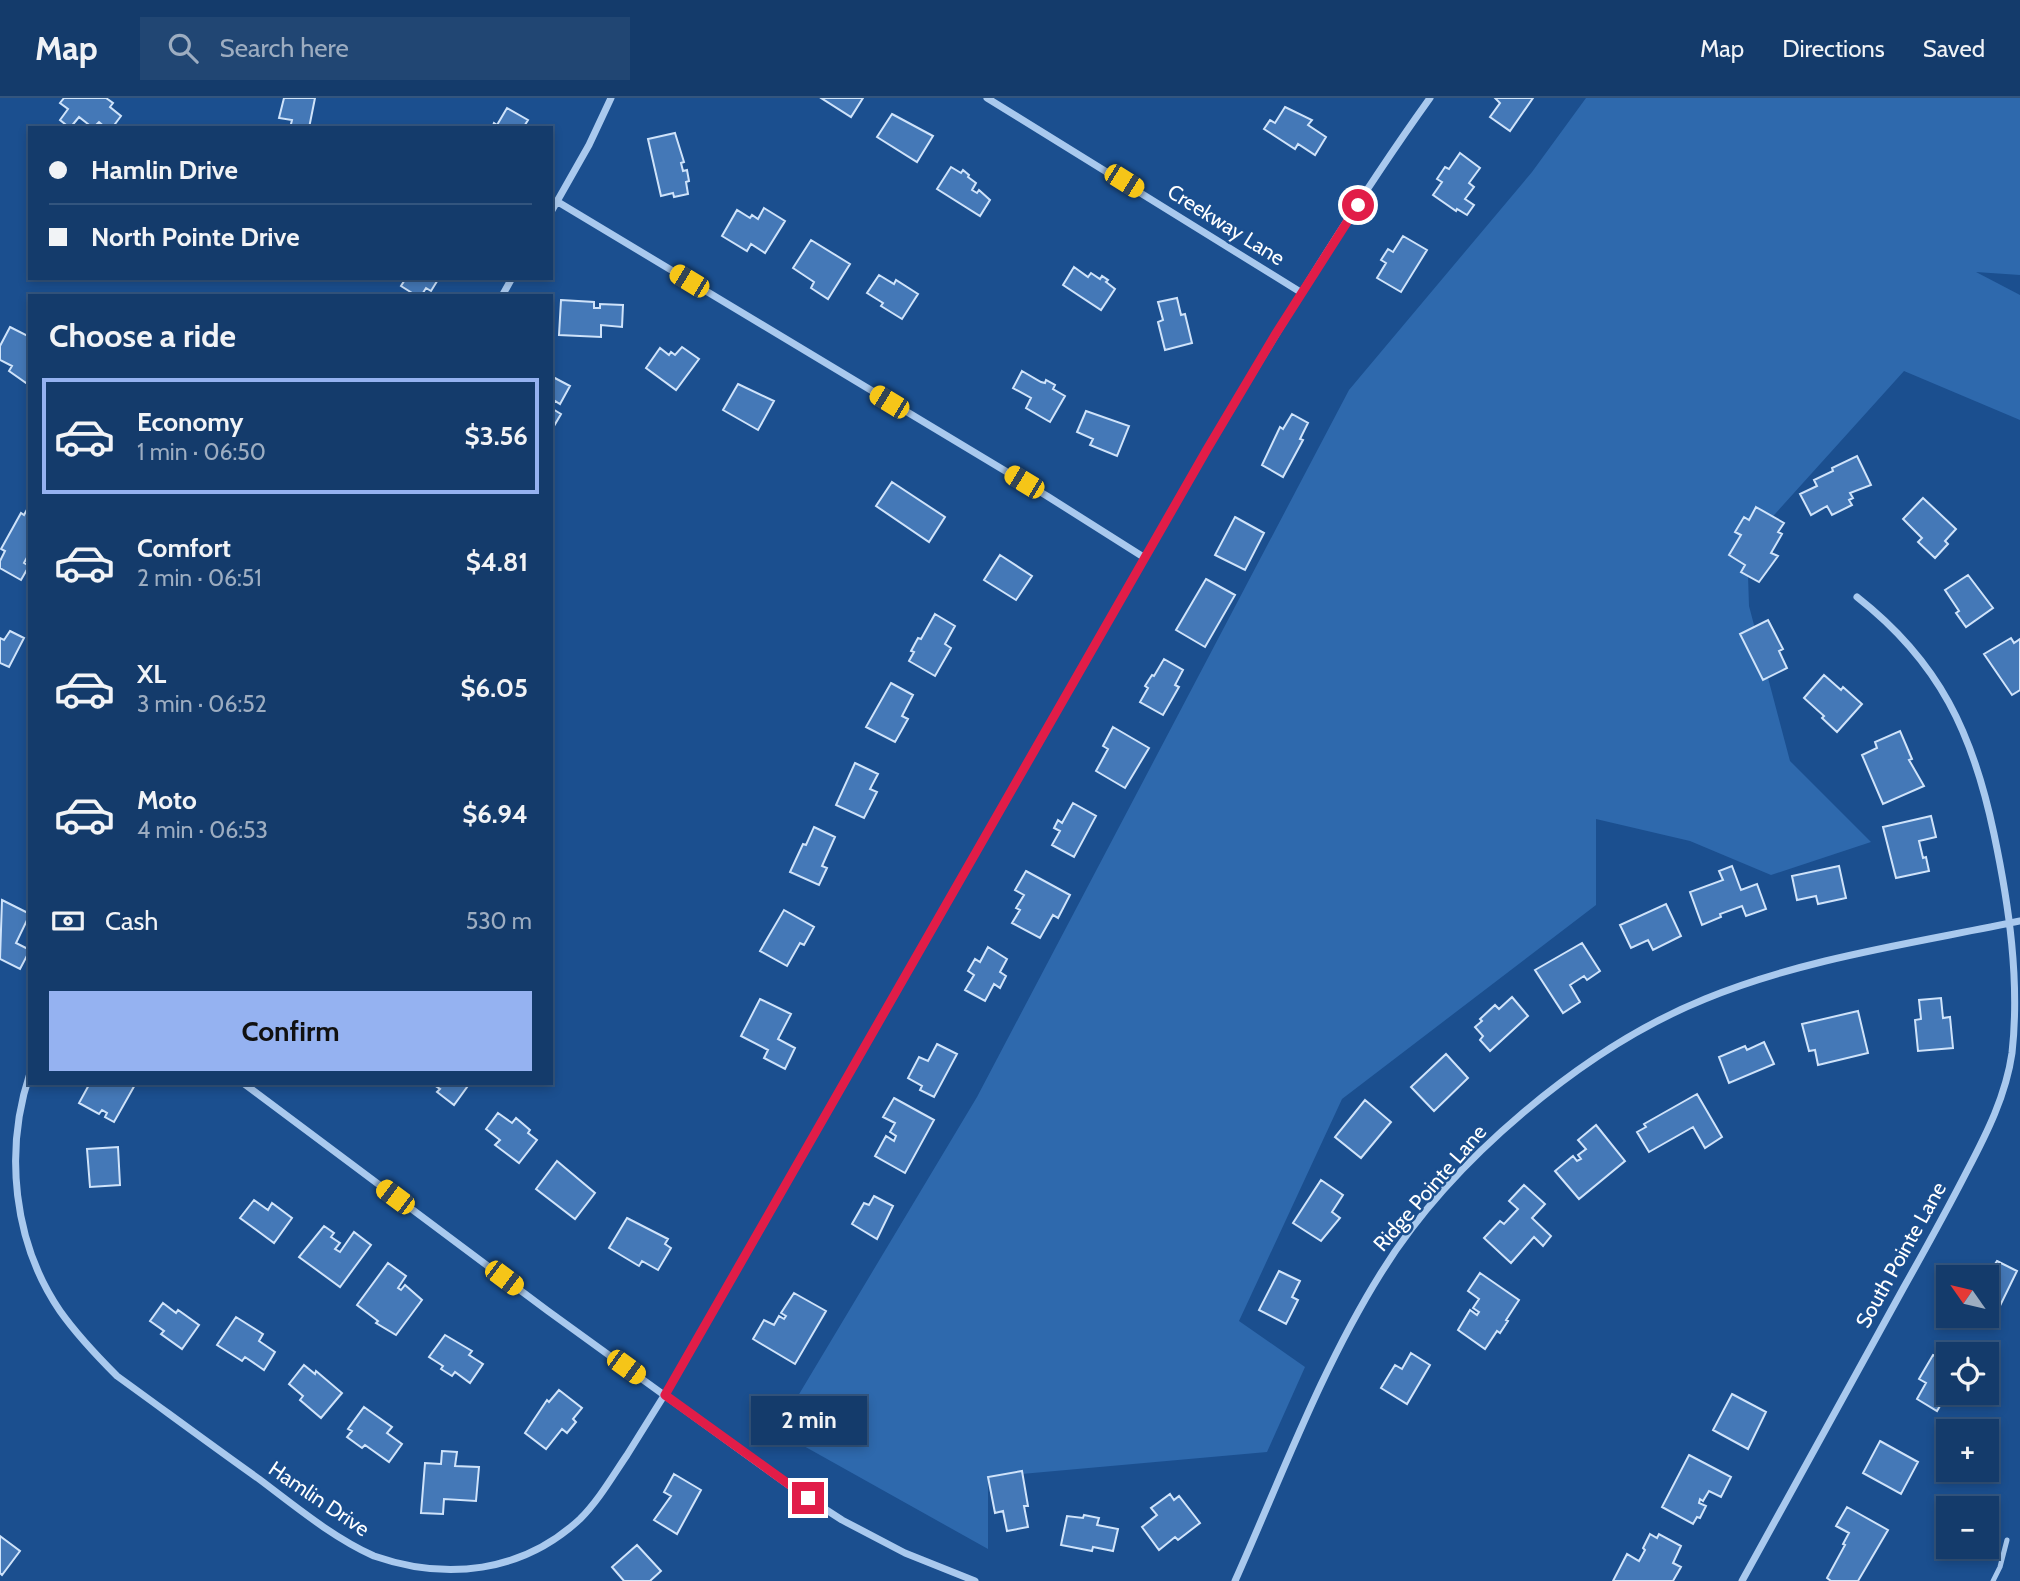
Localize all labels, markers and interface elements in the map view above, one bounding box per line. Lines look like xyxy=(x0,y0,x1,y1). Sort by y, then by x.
search box xyxy=(140,17,630,80)
text: Map xyxy=(35,28,98,68)
icon: search xyxy=(164,29,202,67)
text: Search here xyxy=(220,32,349,64)
text: Map xyxy=(1700,34,1744,63)
text: Directions xyxy=(1782,34,1885,63)
text: Saved xyxy=(1923,34,1985,63)
text: Hamlin Drive xyxy=(91,154,238,186)
car xyxy=(1101,161,1148,201)
street label: Creekway Lane xyxy=(1163,179,1290,271)
route start xyxy=(1342,189,1374,221)
text: North Pointe Drive xyxy=(91,221,300,253)
car xyxy=(666,261,713,301)
text: Choose a ride xyxy=(49,316,236,355)
car xyxy=(866,382,913,422)
icon: car xyxy=(53,405,116,468)
text: Economy xyxy=(137,406,243,438)
text: $3.56 xyxy=(465,420,528,452)
text: 1 min · 06:50 xyxy=(137,438,266,466)
car xyxy=(1001,462,1048,502)
icon: car xyxy=(53,531,116,594)
text: Comfort xyxy=(137,532,231,564)
text: $4.81 xyxy=(466,546,528,578)
text: 2 min · 06:51 xyxy=(137,564,262,592)
icon: car xyxy=(53,657,116,720)
text: XL xyxy=(137,658,166,690)
text: $6.05 xyxy=(460,672,528,704)
text: 3 min · 06:52 xyxy=(137,690,267,718)
icon: car xyxy=(53,783,116,846)
text: Moto xyxy=(137,784,197,816)
text: $6.94 xyxy=(462,798,528,830)
text: 4 min · 06:53 xyxy=(137,816,268,844)
icon: cash xyxy=(49,902,87,940)
text: Cash xyxy=(105,905,158,937)
text: 530 m xyxy=(466,907,532,935)
button: Confirm xyxy=(49,991,532,1071)
street label: Ridge Pointe Lane xyxy=(1368,1119,1492,1256)
car xyxy=(372,1176,419,1218)
street label: South Pointe Lane xyxy=(1850,1177,1951,1332)
car xyxy=(481,1257,528,1299)
north arrow xyxy=(1936,1265,1998,1328)
map controls xyxy=(1936,1265,1999,1559)
button: locate xyxy=(1936,1342,1999,1405)
car xyxy=(603,1346,650,1388)
callout: 2 min xyxy=(750,1396,866,1446)
text: 2 min xyxy=(781,1406,837,1434)
button: + xyxy=(1936,1419,1999,1482)
street label: Hamlin Drive xyxy=(264,1456,375,1542)
route end xyxy=(792,1482,824,1514)
button: − xyxy=(1936,1496,1999,1559)

